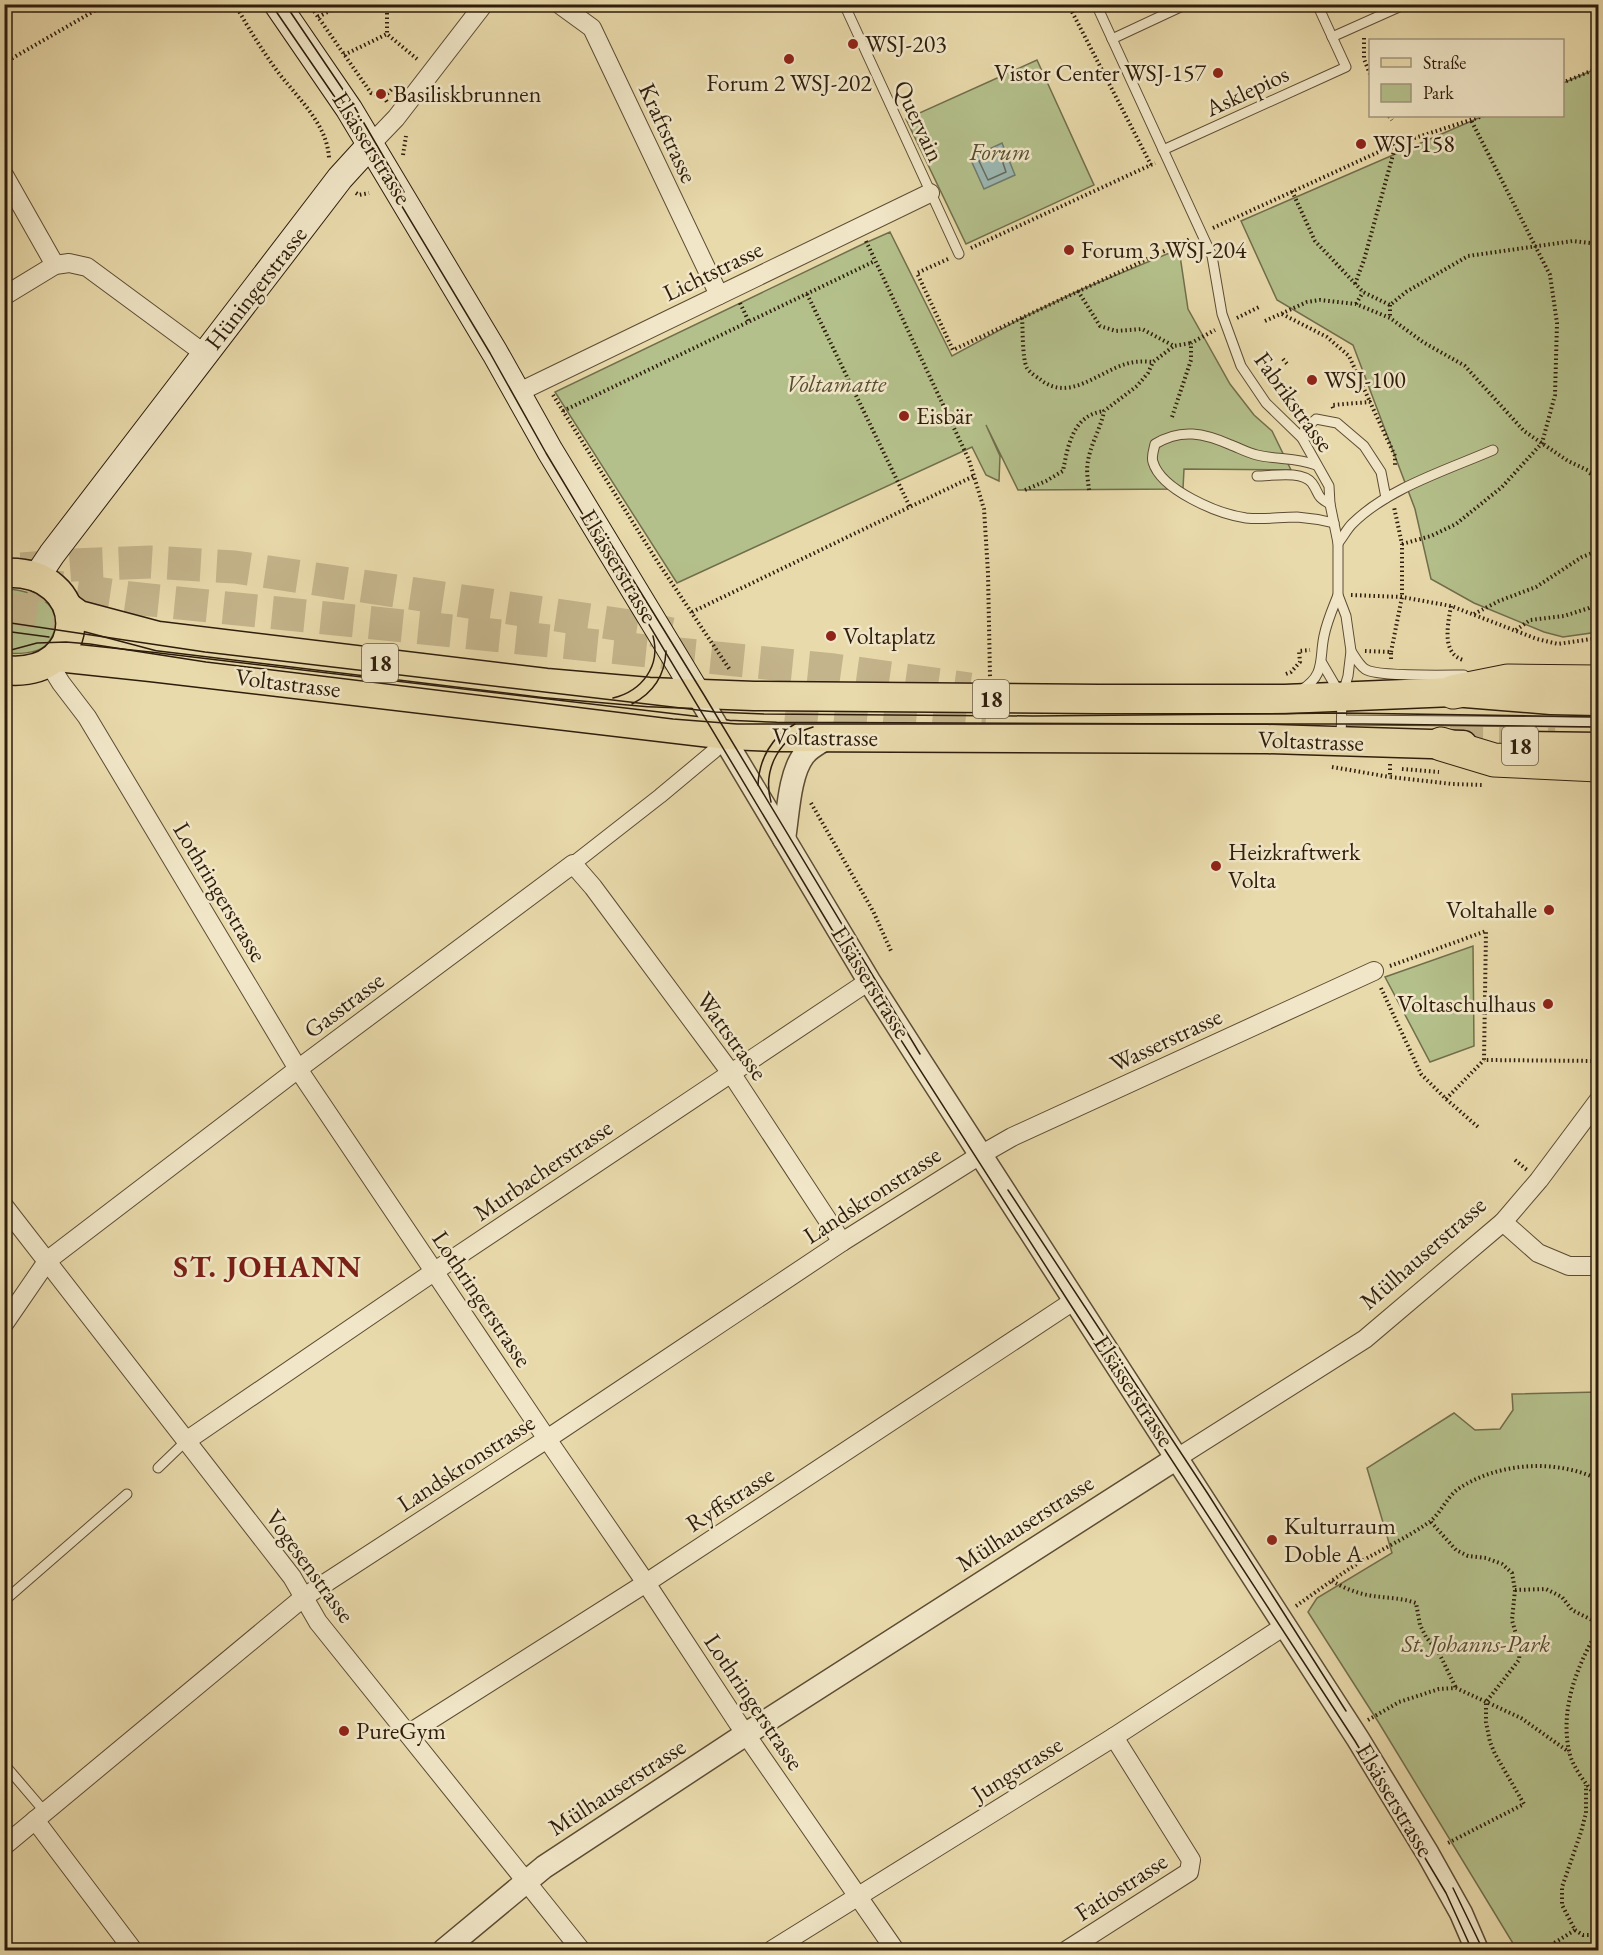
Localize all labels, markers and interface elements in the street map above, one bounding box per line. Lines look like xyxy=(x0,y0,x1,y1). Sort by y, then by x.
place label: WSJ-203 xyxy=(865,28,947,59)
marker: WSJ-203 xyxy=(846,37,860,51)
legend xyxy=(1369,39,1564,117)
text: Straße xyxy=(1423,51,1466,74)
marker: Forum 2 WSJ-202 xyxy=(782,52,796,66)
place label: Vistor Center WSJ-157 xyxy=(994,57,1206,88)
street label: Asklepios xyxy=(1199,58,1294,124)
marker: Vistor Center WSJ-157 xyxy=(1211,66,1225,80)
place label: Forum 2 WSJ-202 xyxy=(706,67,872,98)
street label: Quervain xyxy=(887,75,952,167)
place label: Basiliskbrunnen xyxy=(393,78,542,109)
street label: Kraftstrasse xyxy=(632,78,705,188)
text: Park xyxy=(1423,81,1454,104)
street label: Elsässerstrasse xyxy=(326,86,419,210)
marker: Basiliskbrunnen xyxy=(374,87,388,101)
place label: WSJ-158 xyxy=(1373,128,1455,159)
park label: Forum xyxy=(968,136,1031,167)
marker: WSJ-158 xyxy=(1354,137,1368,151)
street label: Hüningerstrasse xyxy=(198,219,314,356)
street label: Lichtstrasse xyxy=(658,233,768,308)
place label: Forum 3 WSJ-204 xyxy=(1081,234,1247,265)
marker: Forum 3 WSJ-204 xyxy=(1062,243,1076,257)
street label: Fabrikstrasse xyxy=(1248,346,1341,458)
place label: WSJ-100 xyxy=(1324,364,1406,395)
park label: Voltamatte xyxy=(786,368,887,399)
marker: WSJ-100 xyxy=(1305,373,1319,387)
place label: Eisbär xyxy=(916,400,973,431)
marker: Eisbär xyxy=(897,409,911,423)
street label: Elsässerstrasse xyxy=(573,503,665,628)
place label: Voltaplatz xyxy=(843,620,935,651)
marker: Voltaplatz xyxy=(824,629,838,643)
road number: 18 xyxy=(362,644,398,682)
street label: Voltastrasse xyxy=(234,661,342,704)
road number: 18 xyxy=(973,680,1009,718)
street label: Voltastrasse xyxy=(772,720,878,753)
street label: Voltastrasse xyxy=(1258,723,1364,758)
road number: 18 xyxy=(1502,727,1538,765)
street label: Lothringerstrasse xyxy=(166,816,274,967)
place label: Heizkraftwerk Volta xyxy=(1228,836,1361,895)
marker: Heizkraftwerk Volta xyxy=(1209,859,1223,873)
place label: Voltahalle xyxy=(1446,894,1537,925)
marker: Voltahalle xyxy=(1542,903,1556,917)
street label: Elsässerstrasse xyxy=(825,920,918,1044)
street label: Gasstrasse xyxy=(297,964,390,1045)
street label: Wattstrasse xyxy=(690,985,775,1086)
place label: Voltaschulhaus xyxy=(1397,988,1536,1019)
marker: Voltaschulhaus xyxy=(1541,997,1555,1011)
street label: Wasserstrasse xyxy=(1105,1000,1227,1079)
street label: Murbacherstrasse xyxy=(467,1112,618,1227)
street label: Landskronstrasse xyxy=(797,1139,946,1251)
street label: Mülhauserstrasse xyxy=(1353,1189,1492,1316)
street label: Lothringerstrasse xyxy=(425,1225,539,1373)
district label: ST. JOHANN xyxy=(173,1247,363,1286)
street label: Elsässerstrasse xyxy=(1087,1329,1182,1453)
street label: Landskronstrasse xyxy=(391,1407,540,1519)
street label: Ryffstrasse xyxy=(680,1459,780,1539)
street label: Mülhauserstrasse xyxy=(950,1467,1099,1578)
street label: Vogesenstrasse xyxy=(259,1503,362,1629)
place label: Kulturraum Doble A xyxy=(1284,1510,1396,1569)
marker: Kulturraum Doble A xyxy=(1265,1533,1279,1547)
street label: Lothringerstrasse xyxy=(697,1628,811,1776)
park label: St. Johanns-Park xyxy=(1401,1628,1550,1659)
place label: PureGym xyxy=(356,1715,446,1746)
marker: PureGym xyxy=(337,1724,351,1738)
street label: Jungstrasse xyxy=(964,1728,1068,1810)
street label: Mülhauserstrasse xyxy=(542,1731,691,1842)
street label: Elsässerstrasse xyxy=(1349,1737,1441,1862)
street label: Fatiostrasse xyxy=(1069,1845,1173,1928)

